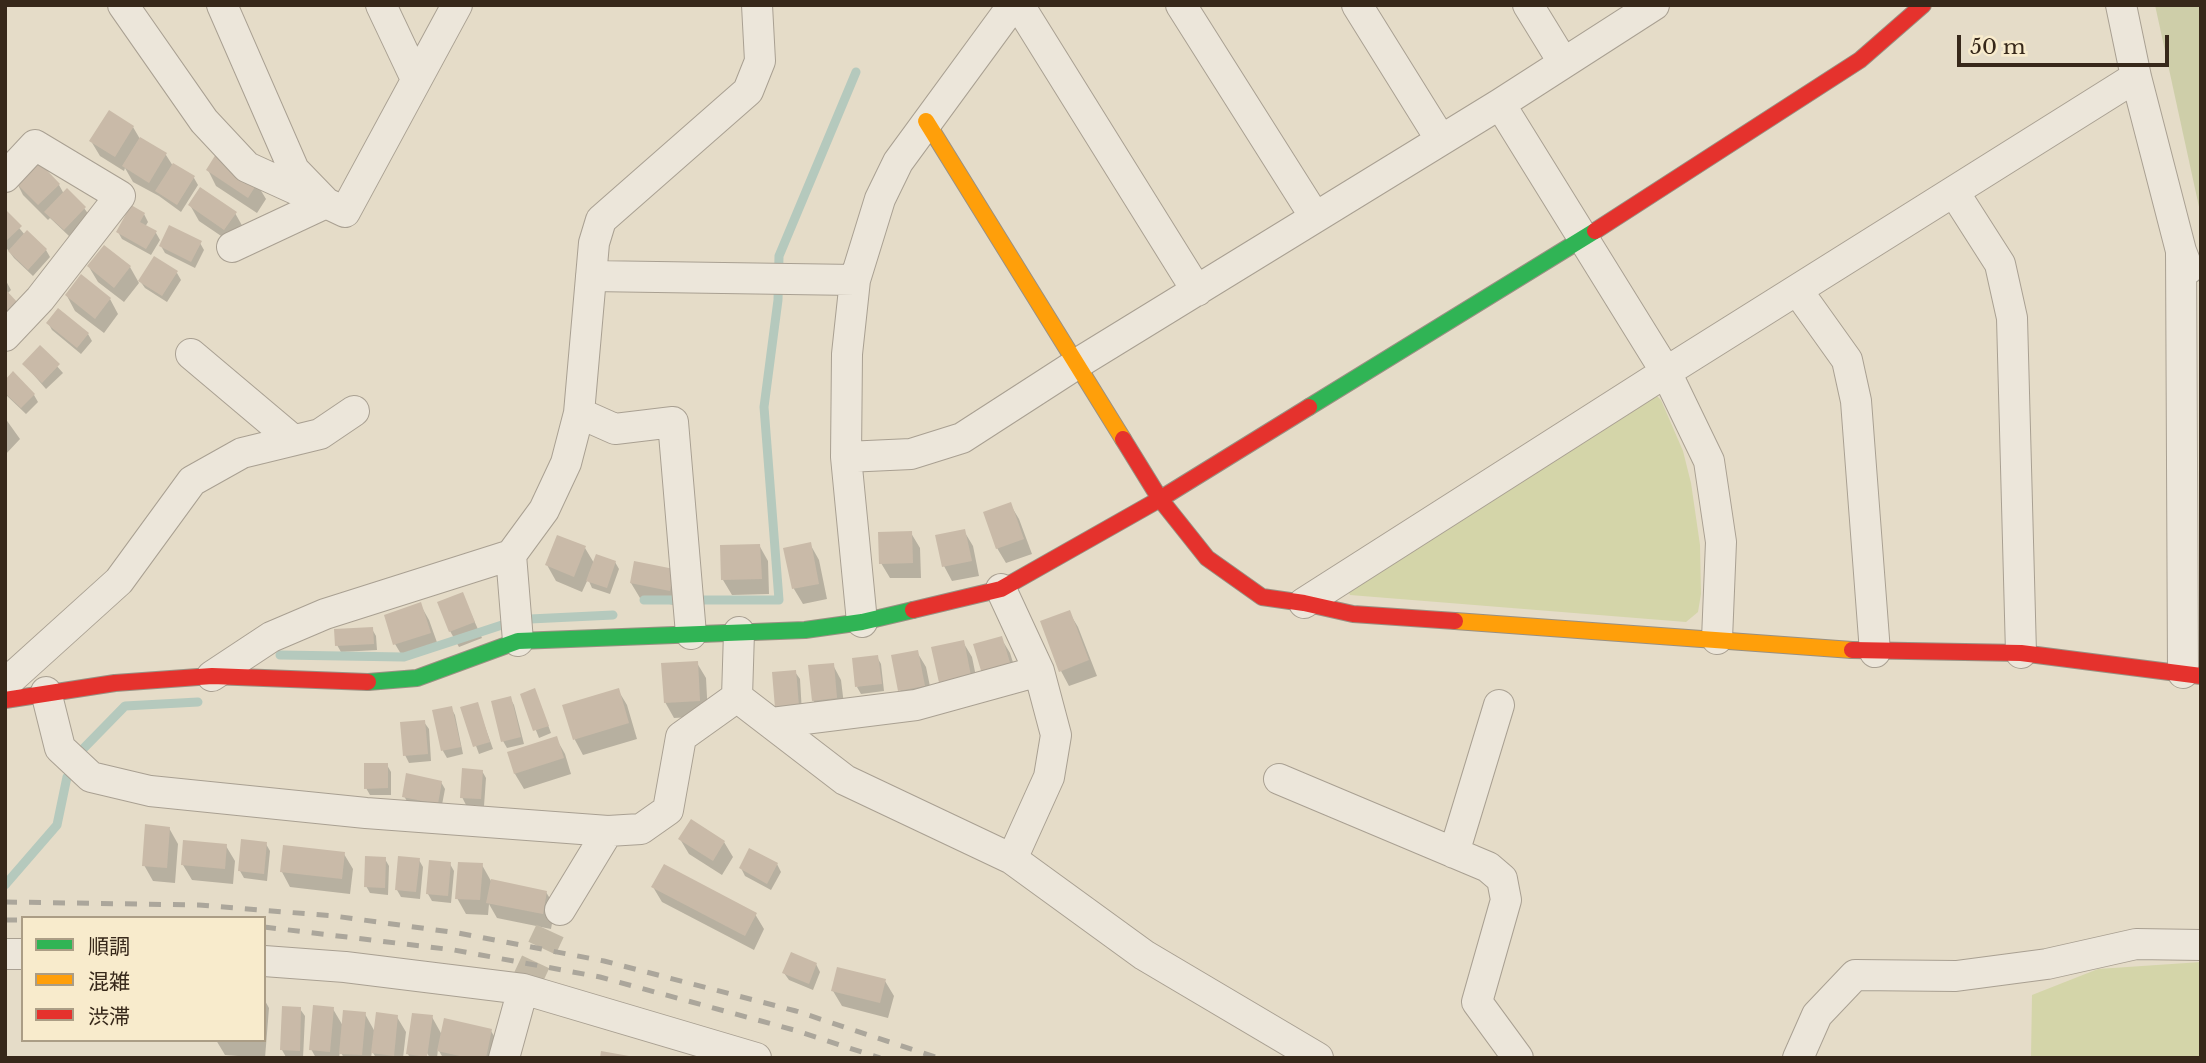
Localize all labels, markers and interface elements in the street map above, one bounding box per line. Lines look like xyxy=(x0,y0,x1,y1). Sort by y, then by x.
scale bar xyxy=(1961,21,2173,65)
text: 50 m xyxy=(1970,34,2025,60)
legend xyxy=(21,916,266,1042)
text: 順調 xyxy=(88,934,130,960)
text: 混雑 xyxy=(88,969,130,995)
text: 渋滞 xyxy=(88,1004,130,1030)

